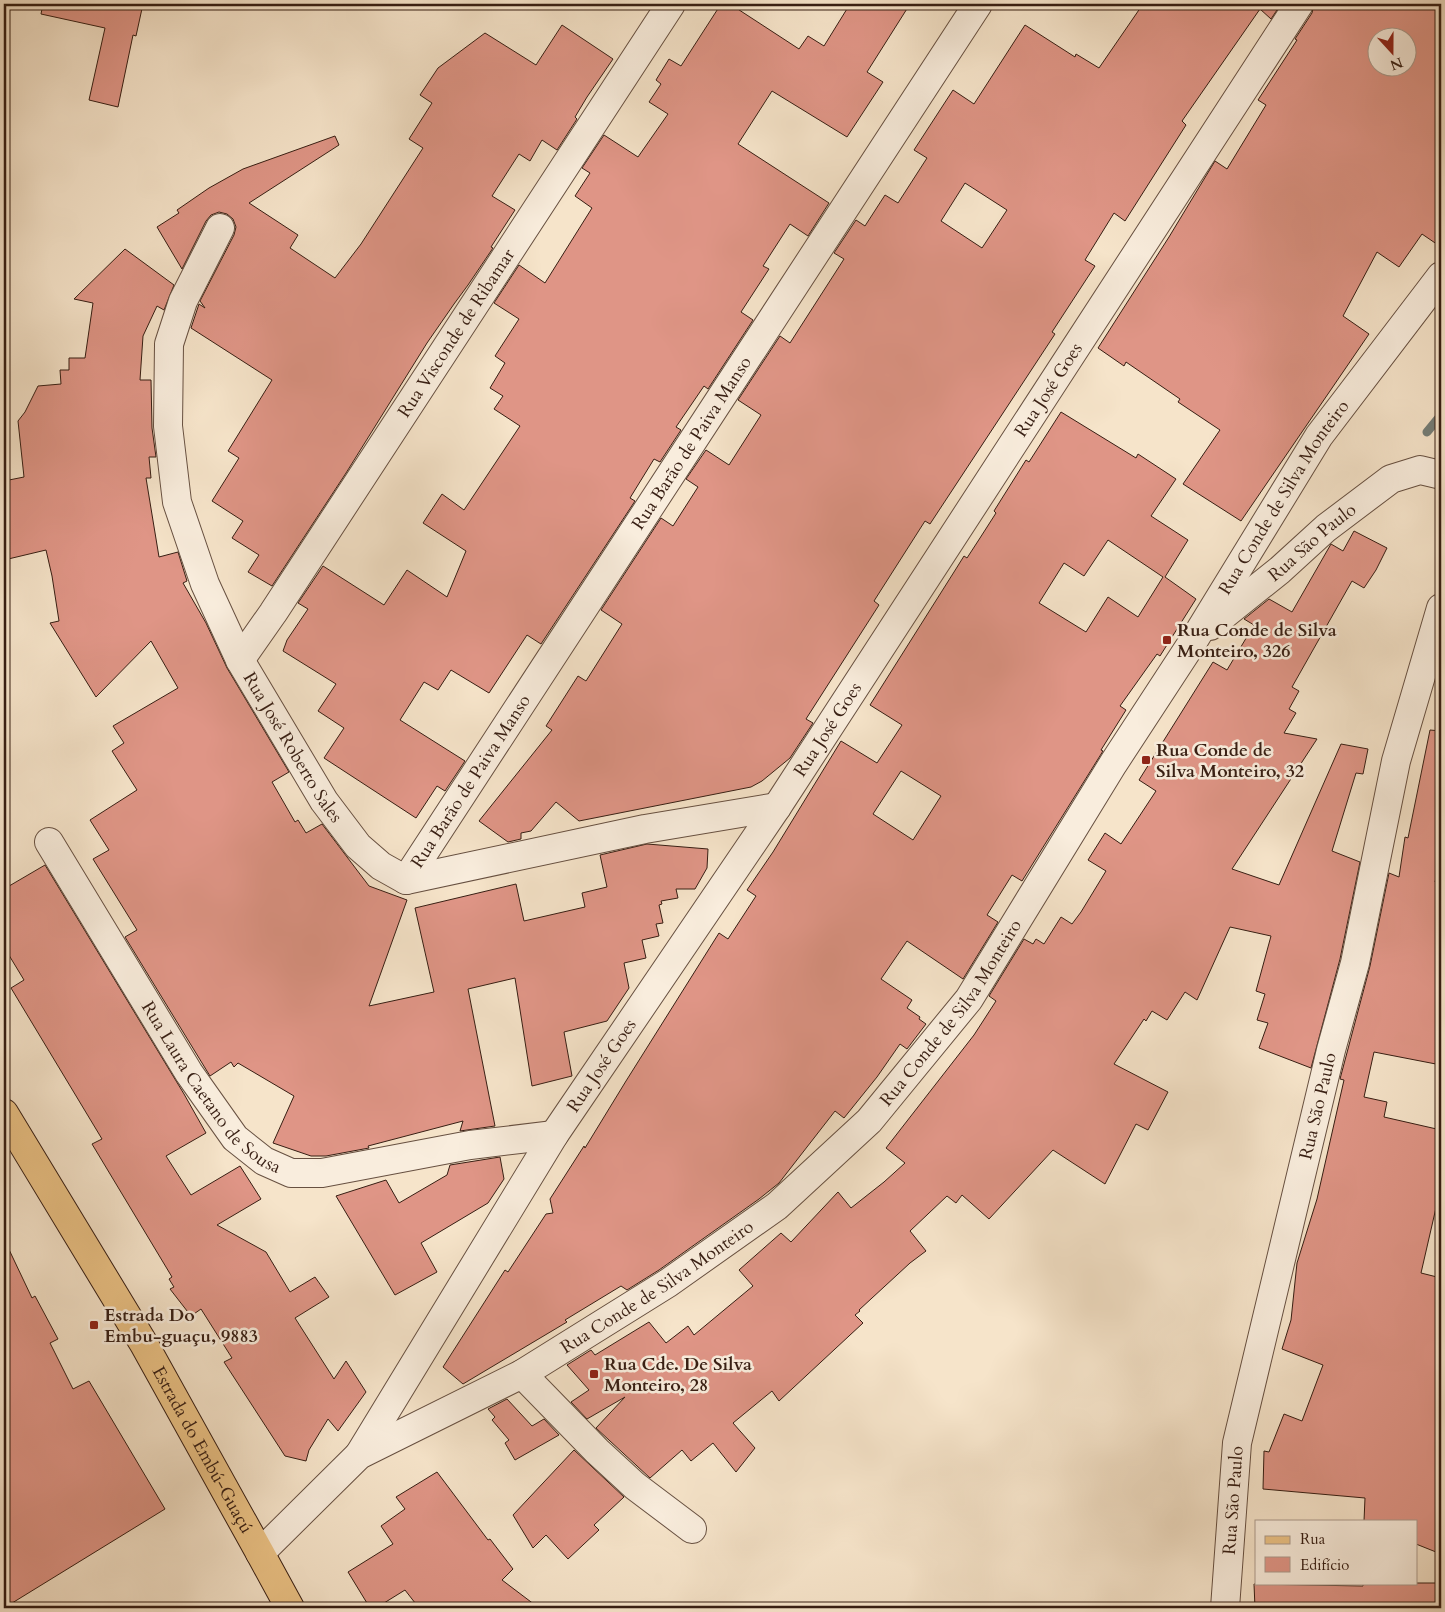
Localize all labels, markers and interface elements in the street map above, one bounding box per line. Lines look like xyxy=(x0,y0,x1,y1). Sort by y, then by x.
north arrow xyxy=(1368,28,1418,78)
text: N xyxy=(1387,53,1406,75)
street label: Rua Visconde de Ribamar xyxy=(392,243,521,423)
street label: Rua José Goes xyxy=(1009,338,1089,442)
street label: Rua Barão de Paiva Manso xyxy=(626,351,758,535)
street label: Rua Conde de Silva Monteiro xyxy=(1213,395,1355,600)
street label: Rua São Paulo xyxy=(1263,497,1362,588)
place label: Rua Conde de Silva Monteiro, 326 xyxy=(1177,618,1337,664)
marker: Rua Conde de Silva Monteiro, 326 xyxy=(1161,634,1173,646)
street label: Rua José Roberto Sales xyxy=(237,667,348,828)
street label: Rua José Goes xyxy=(788,677,868,782)
street label: Rua Barão de Paiva Manso xyxy=(405,690,537,873)
place label: Rua Conde de Silva Monteiro, 32 xyxy=(1156,738,1304,784)
marker: Rua Conde de Silva Monteiro, 32 xyxy=(1140,754,1152,766)
street label: Rua Conde de Silva Monteiro xyxy=(874,914,1028,1112)
street label: Rua Laura Caetano de Sousa xyxy=(135,997,285,1180)
street label: Rua José Goes xyxy=(561,1014,643,1117)
street label: Rua São Paulo xyxy=(1293,1050,1343,1162)
street label: Rua Conde de Silva Monteiro xyxy=(556,1214,759,1360)
place label: Estrada Do Embu-guaçu, 9883 xyxy=(104,1303,258,1349)
marker: Estrada Do Embu-guaçu, 9883 xyxy=(88,1319,100,1331)
place label: Rua Cde. De Silva Monteiro, 28 xyxy=(604,1352,752,1398)
street label: Estrada do Embú-Guaçú xyxy=(146,1362,259,1538)
marker: Rua Cde. De Silva Monteiro, 28 xyxy=(588,1368,600,1380)
street label: Rua São Paulo xyxy=(1217,1445,1250,1556)
legend xyxy=(1255,1520,1418,1584)
text: Rua xyxy=(1300,1529,1326,1549)
text: Edifício xyxy=(1300,1555,1349,1575)

